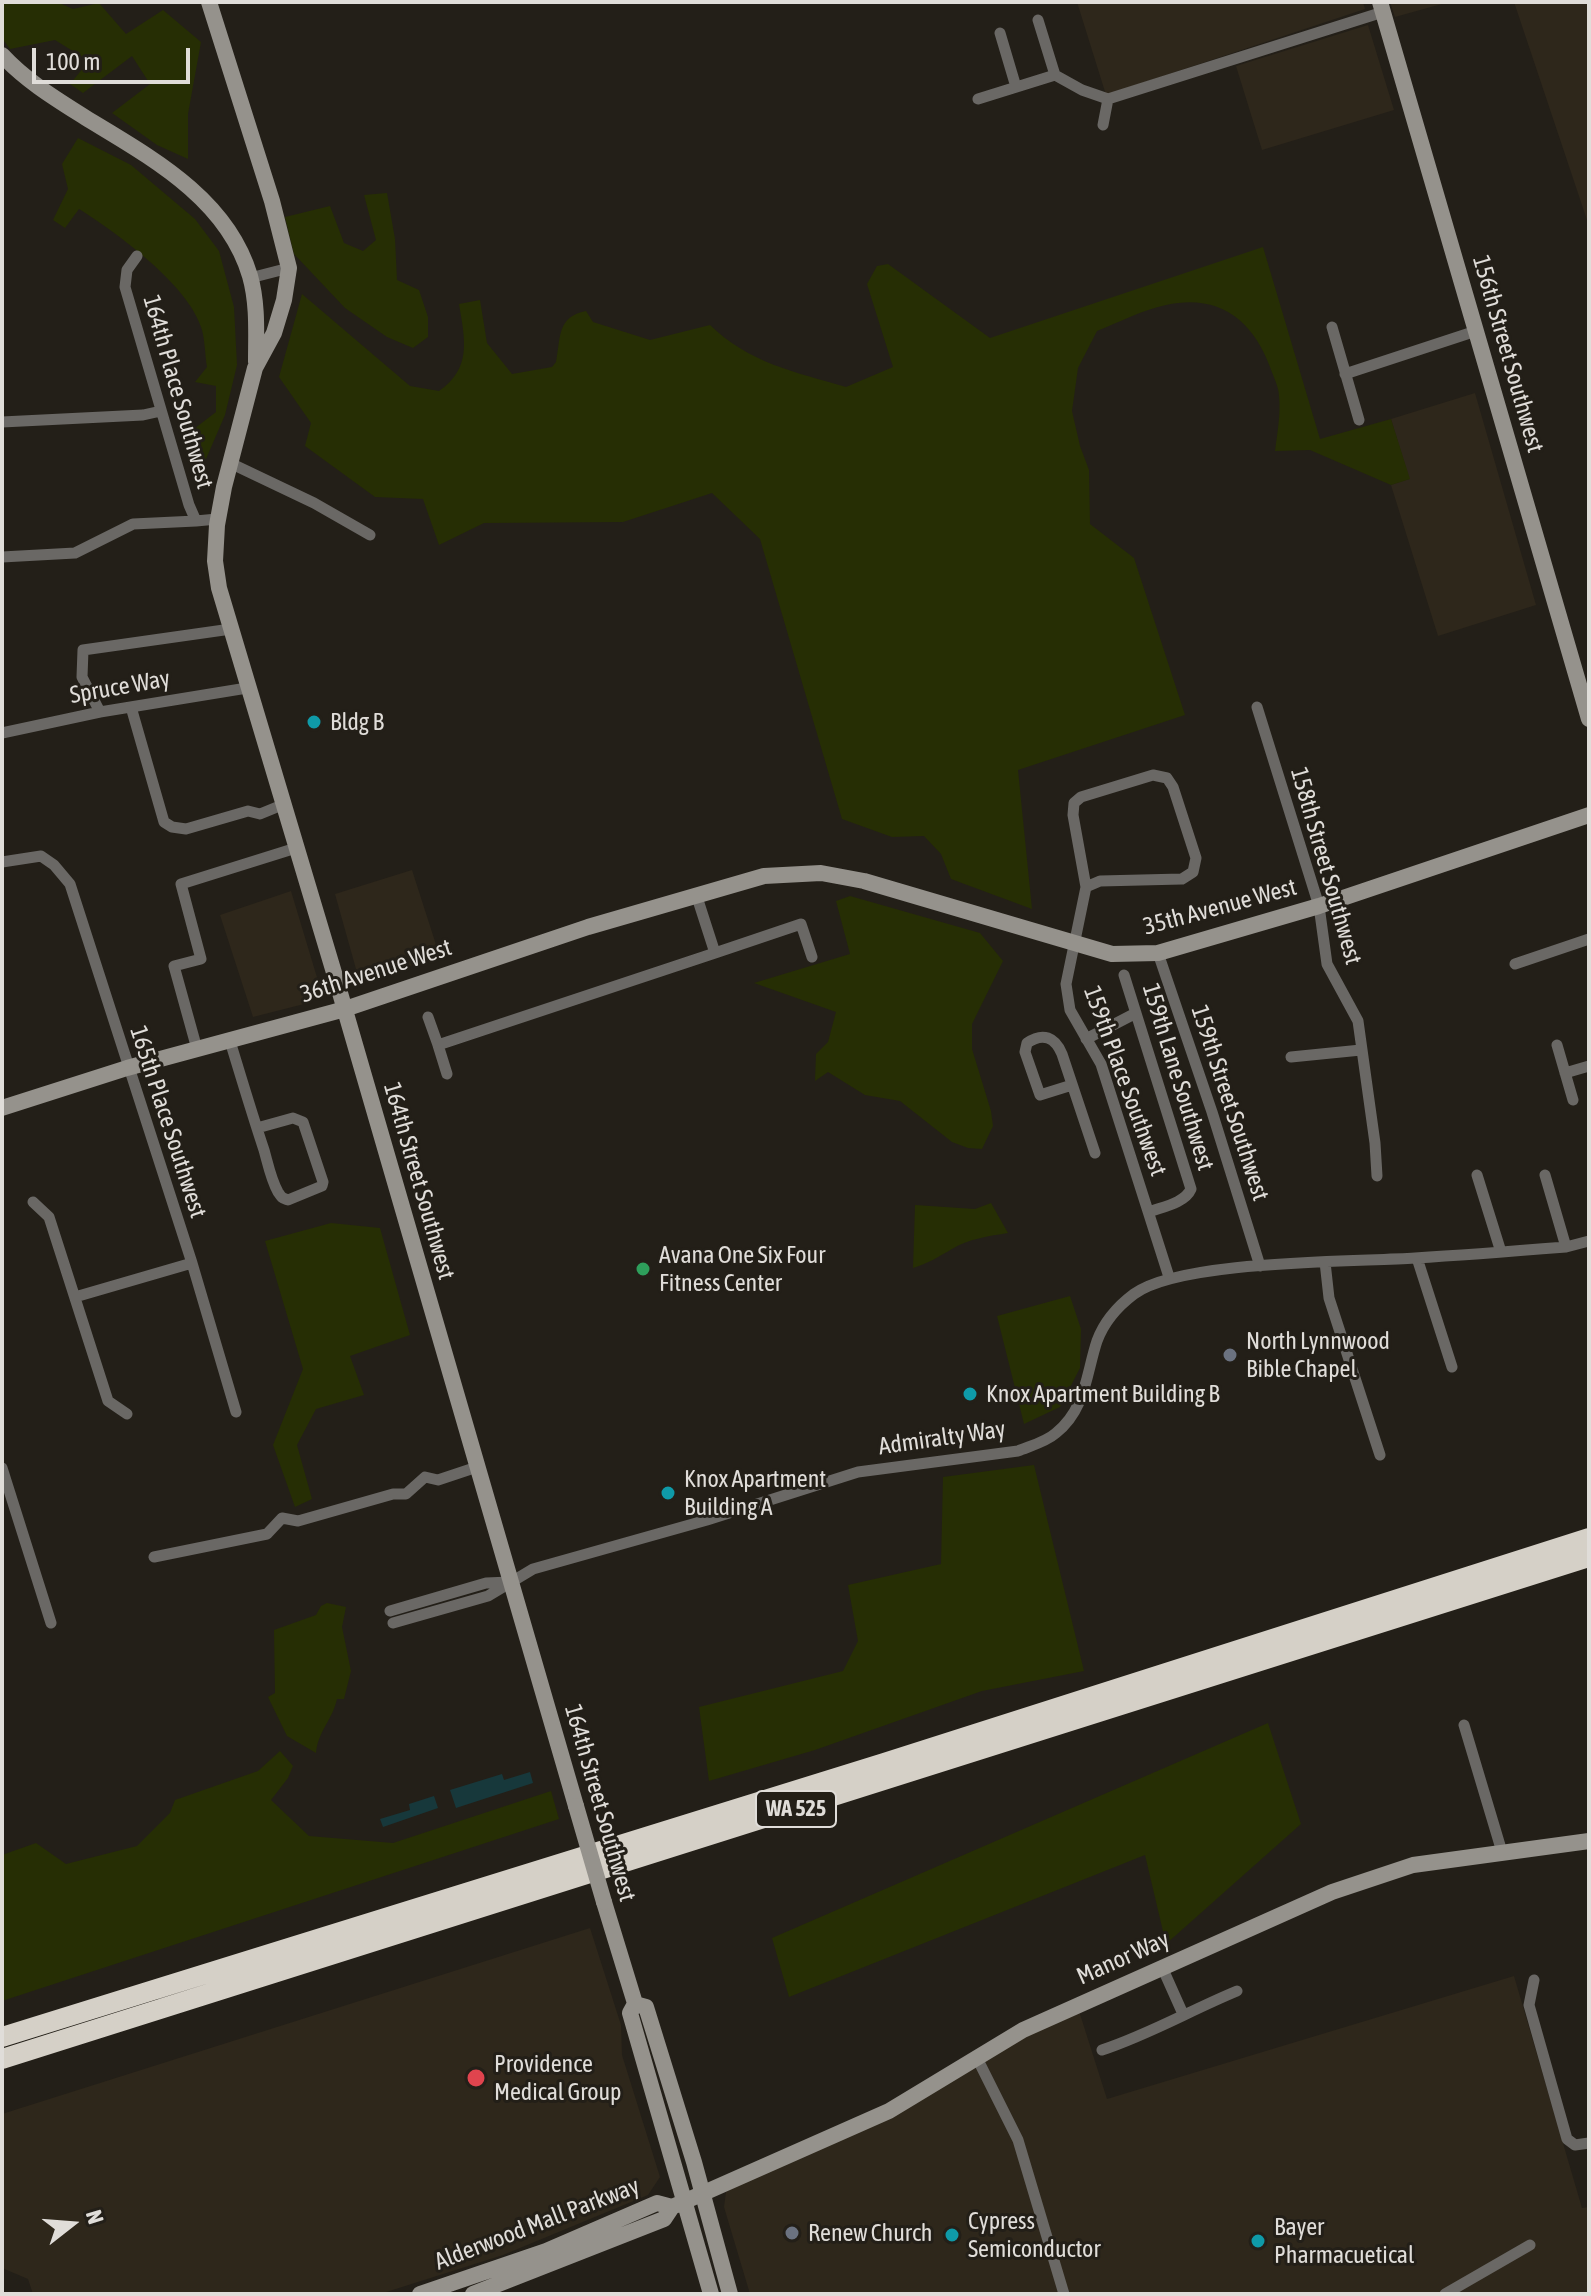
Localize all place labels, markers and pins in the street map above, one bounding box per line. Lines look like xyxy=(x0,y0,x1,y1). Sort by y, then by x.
place label: Bldg B xyxy=(330,708,384,736)
marker: Bldg B xyxy=(305,713,323,731)
place label: Avana One Six Four Fitness Center xyxy=(659,1241,825,1297)
marker: Avana One Six Four Fitness Center xyxy=(634,1260,652,1278)
place label: North Lynnwood Bible Chapel xyxy=(1246,1327,1390,1383)
marker: North Lynnwood Bible Chapel xyxy=(1221,1346,1239,1364)
place label: Knox Apartment Building B xyxy=(986,1380,1220,1408)
marker: Knox Apartment Building B xyxy=(961,1385,979,1403)
place label: Knox Apartment Building A xyxy=(684,1465,826,1521)
marker: Knox Apartment Building A xyxy=(659,1484,677,1502)
place label: Providence Medical Group xyxy=(494,2050,621,2106)
marker: Providence Medical Group xyxy=(465,2067,487,2089)
place label: Cypress Semiconductor xyxy=(968,2207,1100,2263)
place label: Bayer Pharmacuetical xyxy=(1274,2213,1414,2269)
place label: Renew Church xyxy=(808,2219,932,2247)
marker: Renew Church xyxy=(783,2224,801,2242)
marker: Cypress Semiconductor xyxy=(943,2226,961,2244)
marker: Bayer Pharmacuetical xyxy=(1249,2232,1267,2250)

